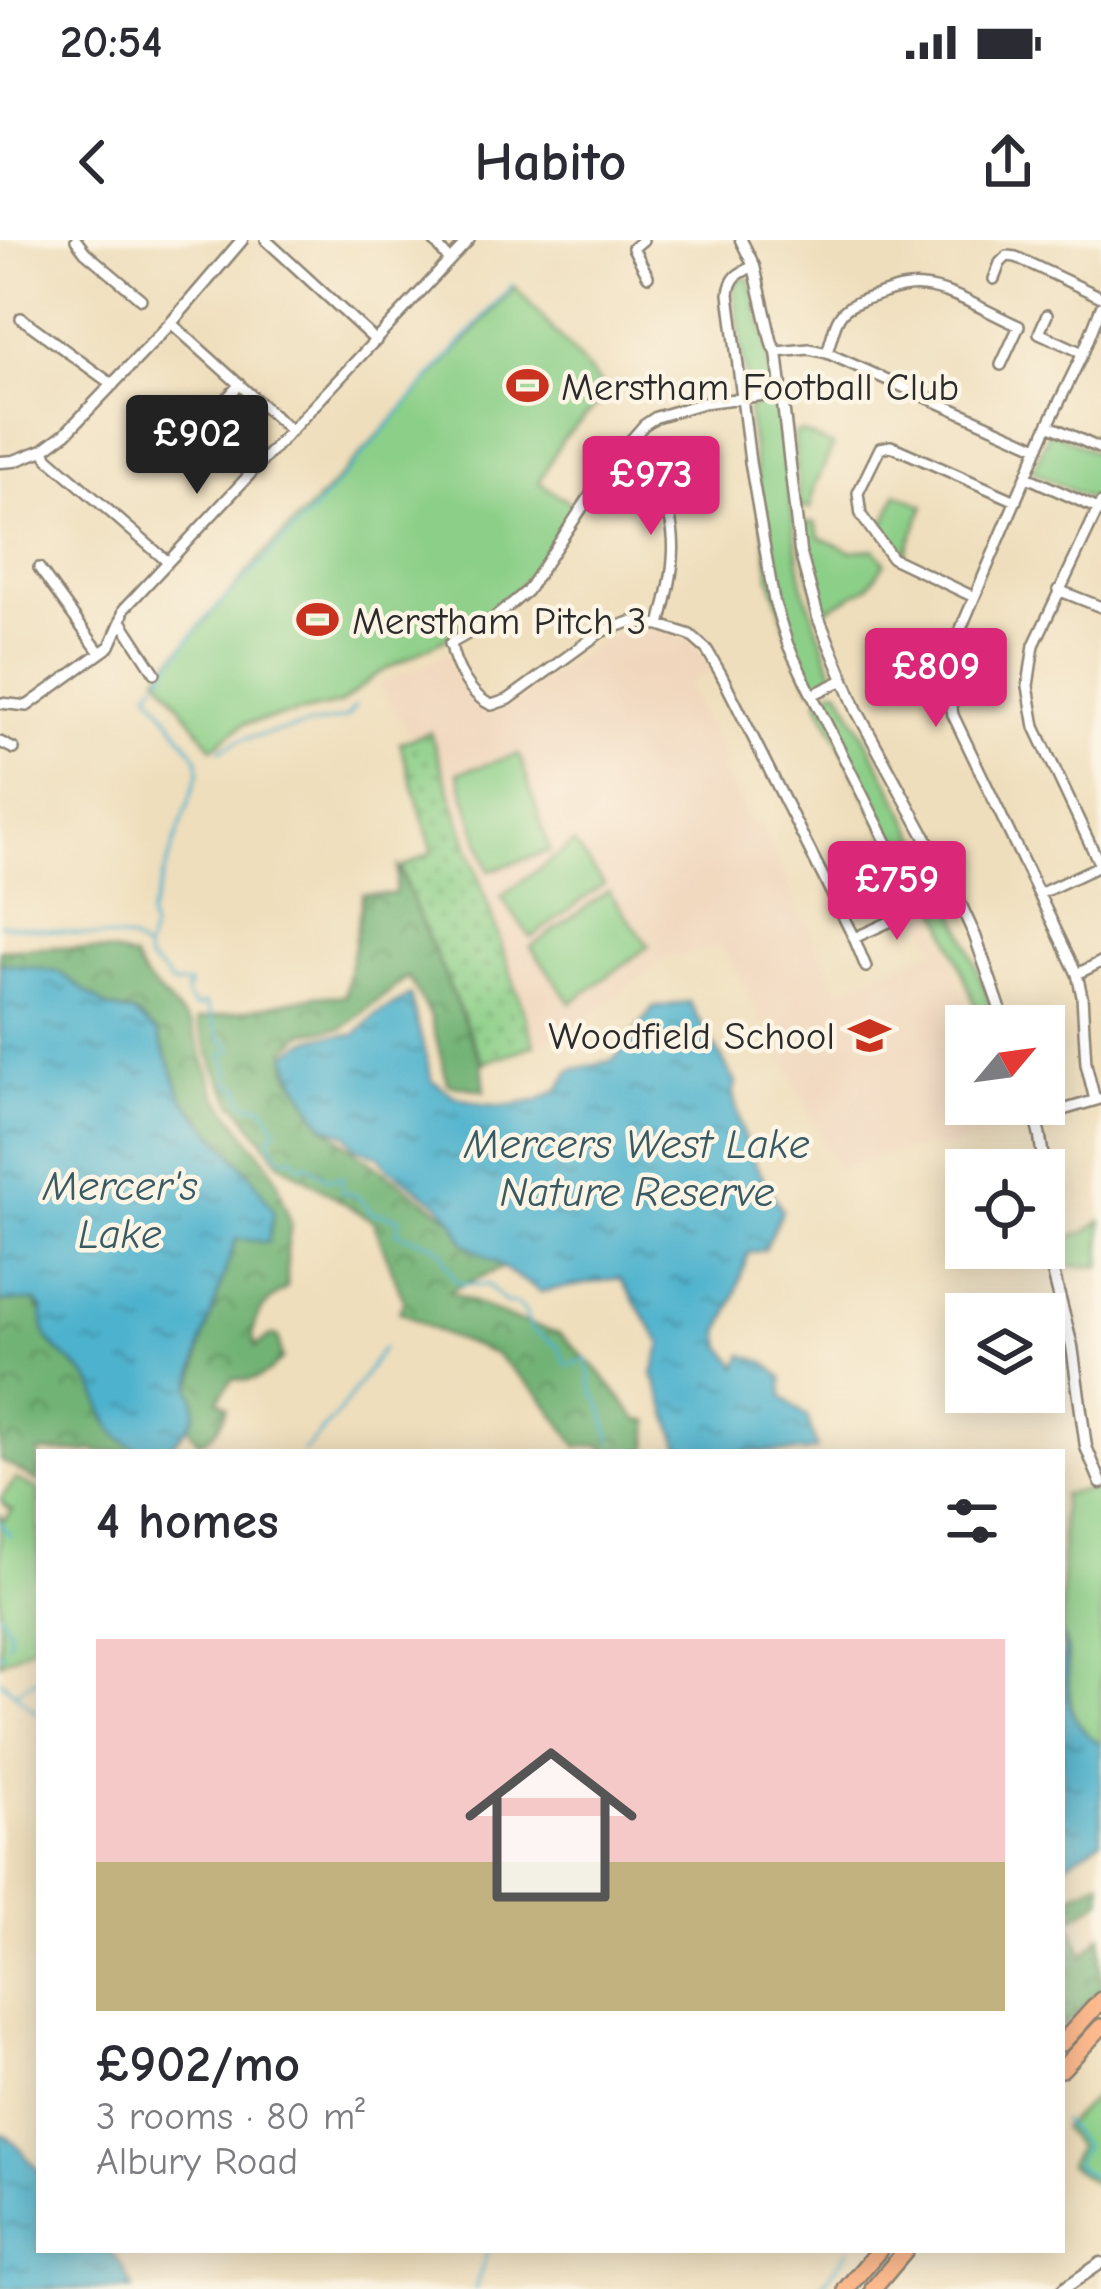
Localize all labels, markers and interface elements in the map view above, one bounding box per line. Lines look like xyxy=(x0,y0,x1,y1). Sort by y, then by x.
text: 20:54 xyxy=(60,16,162,68)
icon: back xyxy=(60,129,126,195)
icon: share xyxy=(975,129,1041,195)
text: Habito xyxy=(475,131,626,194)
sports icon: Merstham Football Club xyxy=(504,363,550,409)
place label: Merstham Football Club xyxy=(561,365,959,410)
pin: £902 xyxy=(126,395,268,497)
text: £902 xyxy=(153,411,241,456)
pin: £973 xyxy=(580,436,722,538)
text: £973 xyxy=(610,452,692,497)
sports icon: Merstham Pitch 3 xyxy=(295,597,341,643)
place label: Merstham Pitch 3 xyxy=(352,599,647,644)
pin: £809 xyxy=(865,628,1007,730)
text: £809 xyxy=(892,644,980,689)
pin: £759 xyxy=(826,841,968,943)
text: £759 xyxy=(855,857,939,902)
north arrow xyxy=(945,1005,1065,1125)
map controls xyxy=(945,1005,1065,1413)
school or university icon: Woodfield School xyxy=(846,1012,892,1058)
place label: Woodfield School xyxy=(548,1014,835,1059)
water label: Mercers West Lake Nature Reserve xyxy=(463,1120,810,1217)
button: locate xyxy=(945,1149,1065,1269)
water label: Mercer's Lake xyxy=(42,1162,198,1259)
button: layers xyxy=(945,1293,1065,1413)
icon: filters xyxy=(939,1488,1005,1554)
text: 4 homes xyxy=(96,1492,279,1551)
icon: home xyxy=(443,1717,659,1933)
text: £902/mo xyxy=(96,2035,300,2094)
text: 3 rooms · 80 m² xyxy=(96,2094,365,2139)
text: Albury Road xyxy=(96,2139,298,2184)

